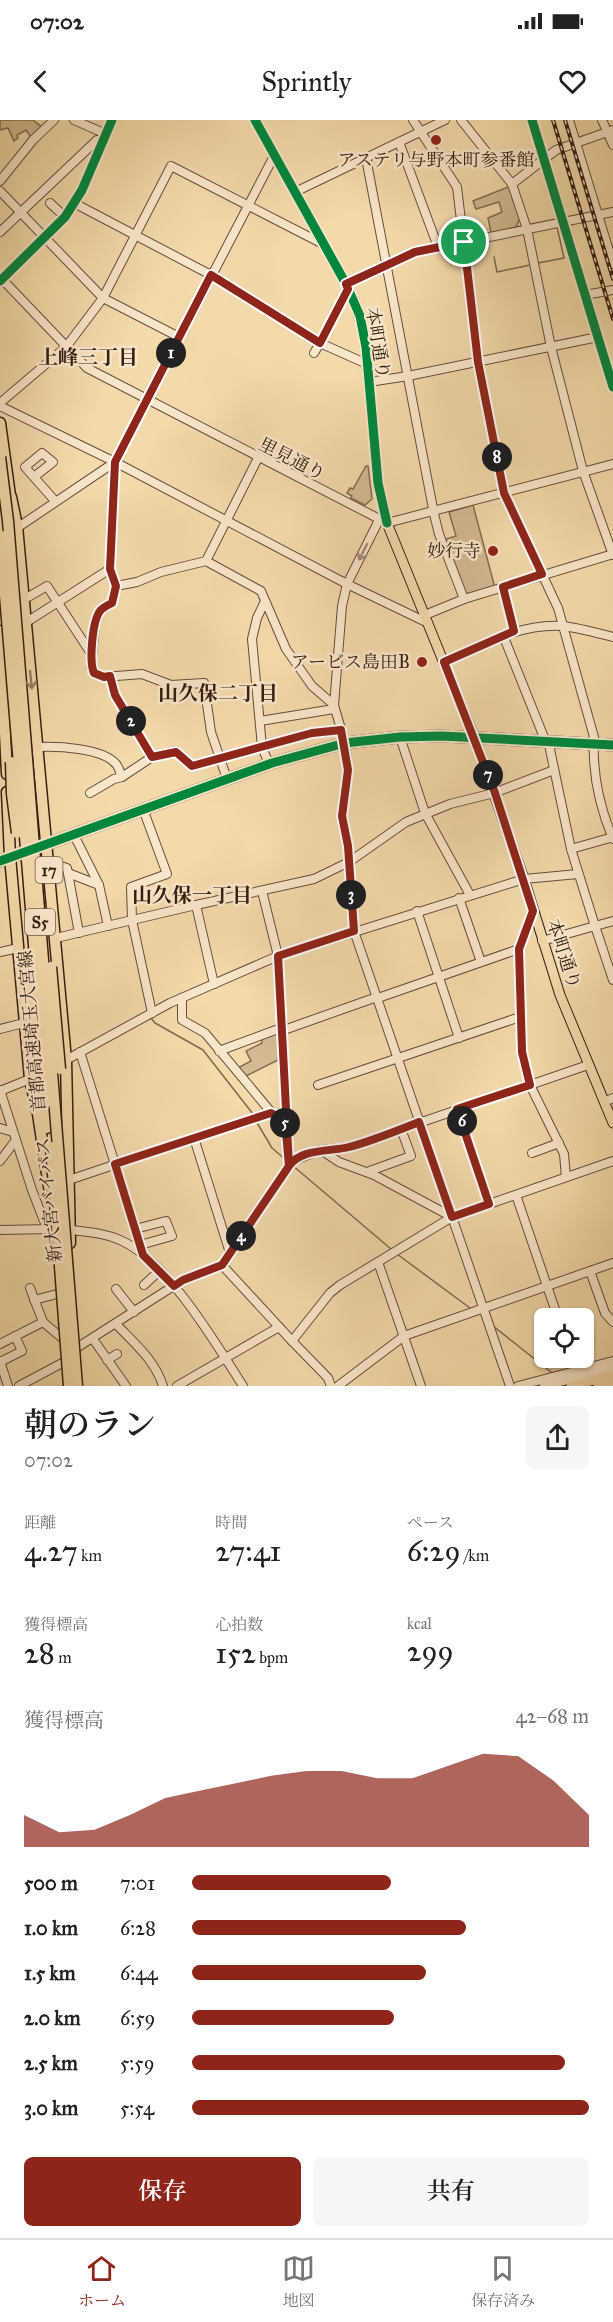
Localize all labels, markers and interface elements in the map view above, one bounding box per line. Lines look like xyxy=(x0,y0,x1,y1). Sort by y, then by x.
text: 07:02 xyxy=(30,8,84,35)
icon: back xyxy=(24,65,57,98)
text: Sprintly xyxy=(261,65,352,98)
icon: heart xyxy=(556,65,589,98)
marker: アステリ与野本町参番館 xyxy=(429,133,443,147)
place label: アステリ与野本町参番館 xyxy=(338,149,534,171)
pin xyxy=(438,216,489,267)
icon: arrive xyxy=(447,225,480,258)
street label: 本町通り xyxy=(362,306,394,380)
pin: 1 xyxy=(156,338,186,368)
text: 1 xyxy=(168,343,174,362)
district label: 上峰三丁目 xyxy=(38,345,138,369)
street label: 里見通り xyxy=(255,433,329,485)
pin: 8 xyxy=(482,442,512,472)
text: 8 xyxy=(493,447,501,466)
place label: 妙行寺 xyxy=(427,540,481,562)
one-way arrow xyxy=(356,543,368,561)
marker: 妙行寺 xyxy=(486,544,500,558)
place label: アービス島田B xyxy=(291,651,410,673)
marker: アービス島田B xyxy=(415,655,429,669)
one-way arrow xyxy=(26,670,37,690)
district label: 山久保二丁目 xyxy=(158,681,278,705)
pin: 2 xyxy=(116,706,146,736)
text: 2 xyxy=(127,711,135,730)
pin: 7 xyxy=(473,760,503,790)
text: 7 xyxy=(484,765,492,784)
road number: 17 xyxy=(36,857,62,883)
pin: 3 xyxy=(336,880,366,910)
district label: 山久保一丁目 xyxy=(132,883,252,907)
text: 3 xyxy=(348,885,354,904)
road number: S5 xyxy=(25,909,55,935)
street label: 本町通り xyxy=(542,916,586,992)
street label: 首都高速埼玉大宮線 xyxy=(14,949,50,1113)
pin: 6 xyxy=(447,1106,477,1136)
pin: 5 xyxy=(270,1108,300,1138)
text: 6 xyxy=(458,1111,466,1130)
text: 5 xyxy=(281,1113,289,1132)
street label: 新大宮バイパス xyxy=(31,1136,67,1264)
pin: 4 xyxy=(226,1221,256,1251)
text: 4 xyxy=(237,1226,245,1245)
map controls xyxy=(534,1308,594,1368)
button: locate xyxy=(534,1308,594,1368)
text: 朝のラン xyxy=(24,1405,156,1445)
button: share xyxy=(526,1406,589,1469)
text: 07:02 xyxy=(24,1448,73,1472)
text: 距離 xyxy=(24,1513,56,1532)
text: 時間 xyxy=(215,1513,247,1532)
text: ペース xyxy=(407,1513,454,1532)
text: 4.27 xyxy=(24,1533,78,1569)
text: 27:41 xyxy=(215,1533,281,1569)
text: 6:29 xyxy=(407,1533,461,1569)
text: km xyxy=(78,1546,102,1565)
text: /km xyxy=(461,1546,489,1565)
text: kcal xyxy=(407,1614,432,1633)
text: 獲得標高 xyxy=(24,1615,88,1634)
text: 心拍数 xyxy=(215,1615,263,1634)
text: 299 xyxy=(407,1633,454,1669)
text: 28 xyxy=(24,1635,55,1671)
text: 152 xyxy=(215,1635,256,1671)
text: m xyxy=(55,1648,72,1667)
text: bpm xyxy=(256,1648,288,1667)
text: 42–68 m xyxy=(516,1704,589,1728)
text: 獲得標高 xyxy=(24,1708,104,1732)
text: 500 m xyxy=(24,1871,78,1895)
text: 7:01 xyxy=(120,1871,155,1895)
text: 1.0 km xyxy=(24,1916,78,1940)
text: 6:28 xyxy=(120,1916,156,1940)
text: 1.5 km xyxy=(24,1961,75,1985)
text: 6:44 xyxy=(120,1961,158,1985)
text: 2.0 km xyxy=(24,2006,80,2030)
text: 6:59 xyxy=(120,2006,155,2030)
text: 2.5 km xyxy=(24,2051,78,2075)
text: 5:59 xyxy=(120,2051,154,2075)
text: 3.0 km xyxy=(24,2096,78,2120)
text: 5:54 xyxy=(120,2096,154,2120)
button: 保存 xyxy=(24,2157,301,2226)
button: 共有 xyxy=(313,2157,589,2226)
tab: ホーム xyxy=(78,2252,126,2311)
tab: 地図 xyxy=(282,2252,315,2311)
tab: 保存済み xyxy=(471,2252,535,2311)

